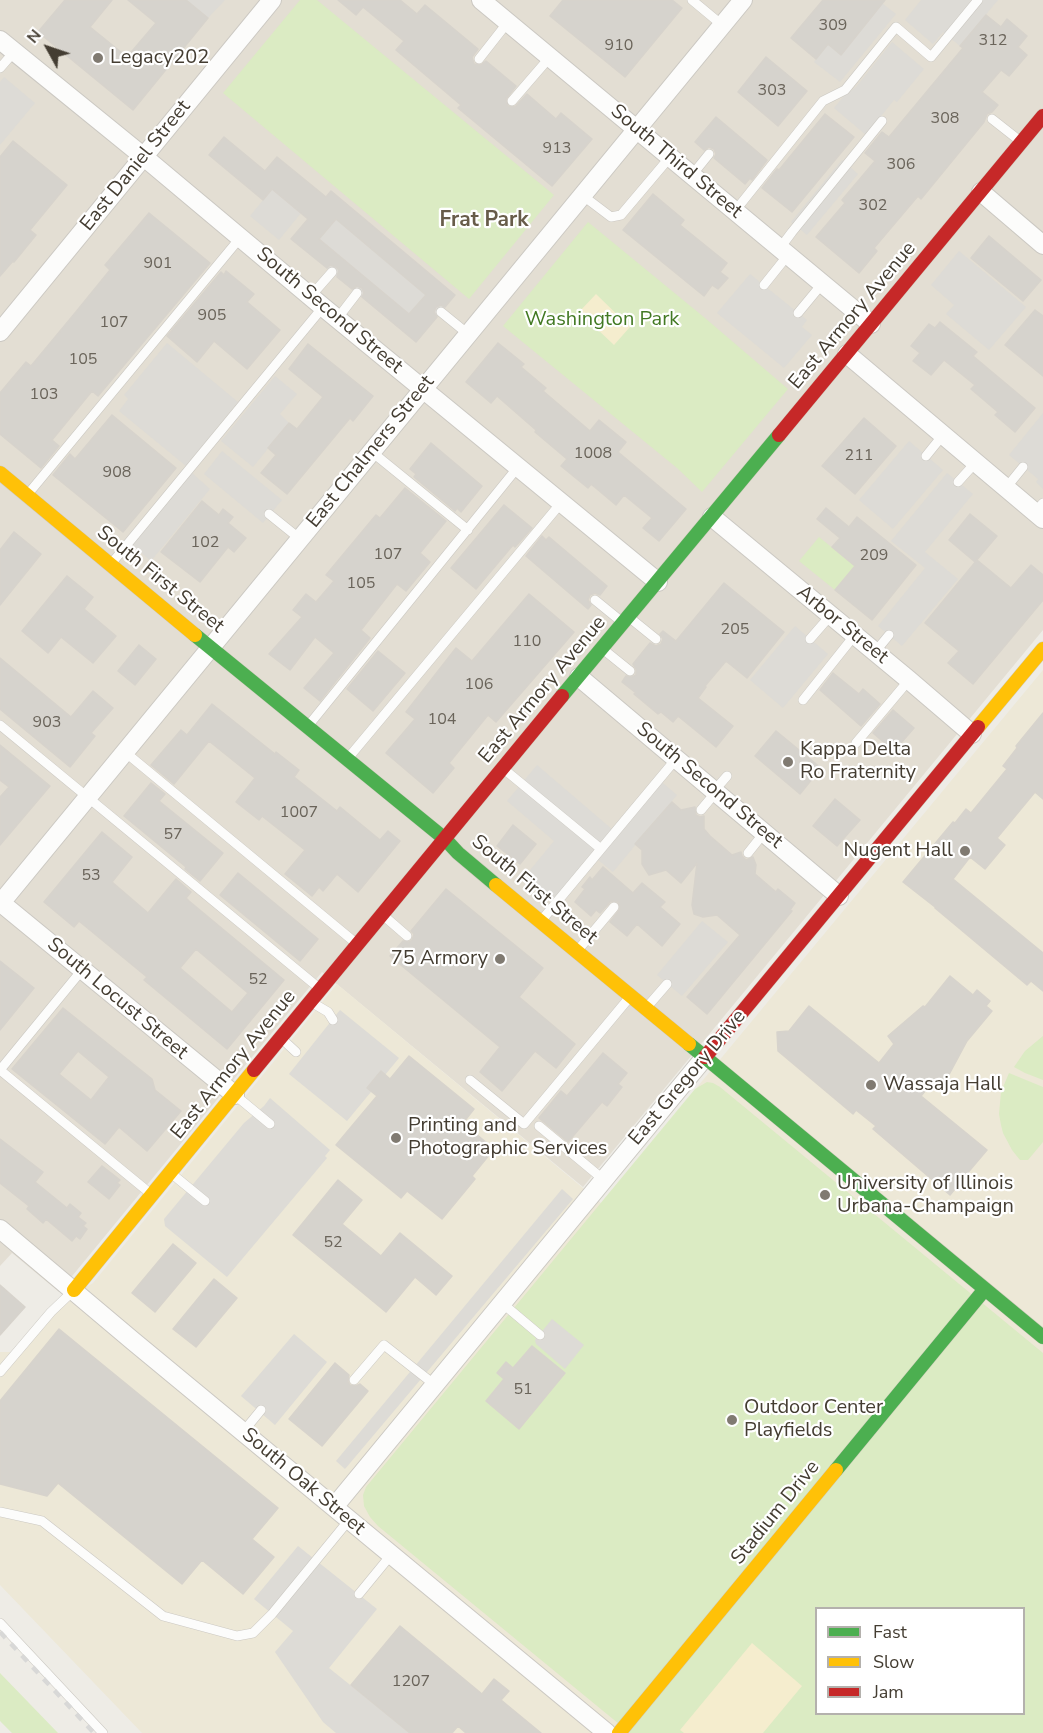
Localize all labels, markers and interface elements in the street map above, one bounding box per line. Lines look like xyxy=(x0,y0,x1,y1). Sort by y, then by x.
house number: 309 xyxy=(819,16,847,36)
north arrow xyxy=(18,18,78,78)
text: N xyxy=(22,25,46,48)
house number: 312 xyxy=(979,31,1007,51)
house number: 910 xyxy=(605,36,633,56)
place label: Legacy202 xyxy=(110,46,209,70)
marker: Legacy202 xyxy=(91,51,105,65)
house number: 303 xyxy=(758,81,786,101)
street label: East Daniel Street xyxy=(76,96,196,236)
street label: South Third Street xyxy=(605,100,747,224)
house number: 308 xyxy=(931,109,959,129)
house number: 913 xyxy=(543,139,571,159)
house number: 306 xyxy=(887,155,915,175)
house number: 302 xyxy=(859,196,887,216)
district label: Frat Park xyxy=(439,208,529,234)
street label: East Armory Avenue xyxy=(784,237,922,395)
street label: South Second Street xyxy=(251,243,407,379)
house number: 901 xyxy=(144,254,172,274)
house number: 905 xyxy=(198,306,226,326)
park label: Washington Park xyxy=(525,308,679,332)
house number: 107 xyxy=(100,313,128,333)
house number: 105 xyxy=(69,350,97,370)
street label: East Chalmers Street xyxy=(302,371,440,533)
house number: 103 xyxy=(30,385,58,405)
house number: 1008 xyxy=(574,444,612,464)
house number: 211 xyxy=(845,446,873,466)
house number: 908 xyxy=(103,463,131,483)
street label: South First Street xyxy=(91,521,229,639)
house number: 102 xyxy=(191,533,219,553)
house number: 107 xyxy=(374,545,402,565)
house number: 209 xyxy=(860,546,888,566)
house number: 105 xyxy=(347,574,375,594)
street label: Arbor Street xyxy=(791,581,893,669)
street label: East Armory Avenue xyxy=(474,611,612,769)
house number: 205 xyxy=(721,620,749,640)
house number: 110 xyxy=(513,632,541,652)
house number: 106 xyxy=(465,675,493,695)
house number: 104 xyxy=(428,710,456,730)
house number: 903 xyxy=(33,713,61,733)
street label: South Second Street xyxy=(631,718,787,854)
place label: Kappa Delta Ro Fraternity xyxy=(800,738,916,785)
marker: Kappa Delta Ro Fraternity xyxy=(781,755,795,769)
house number: 1007 xyxy=(280,803,318,823)
house number: 57 xyxy=(163,825,183,845)
street label: South First Street xyxy=(466,830,602,950)
place label: Nugent Hall xyxy=(843,839,953,863)
marker: Nugent Hall xyxy=(958,844,972,858)
house number: 53 xyxy=(81,866,101,886)
street label: South Locust Street xyxy=(42,933,192,1065)
place label: 75 Armory xyxy=(391,947,488,971)
marker: 75 Armory xyxy=(493,952,507,966)
house number: 52 xyxy=(248,970,268,990)
street label: East Armory Avenue xyxy=(166,986,302,1144)
street label: East Gregory Drive xyxy=(624,1005,752,1151)
place label: Wassaja Hall xyxy=(883,1073,1002,1097)
marker: Wassaja Hall xyxy=(864,1078,878,1092)
place label: Printing and Photographic Services xyxy=(408,1114,607,1161)
marker: Printing and Photographic Services xyxy=(389,1131,403,1145)
place label: University of Illinois Urbana-Champaign xyxy=(837,1172,1014,1219)
marker: University of Illinois Urbana-Champaign xyxy=(818,1188,832,1202)
house number: 52 xyxy=(323,1233,343,1253)
house number: 51 xyxy=(513,1380,533,1400)
place label: Outdoor Center Playfields xyxy=(744,1396,883,1443)
marker: Outdoor Center Playfields xyxy=(725,1413,739,1427)
street label: South Oak Street xyxy=(236,1423,370,1541)
street label: Stadium Drive xyxy=(727,1456,825,1570)
legend xyxy=(815,1607,1025,1715)
text: Fast xyxy=(873,1620,907,1644)
text: Slow xyxy=(873,1650,914,1674)
house number: 1207 xyxy=(392,1672,430,1692)
text: Jam xyxy=(873,1680,904,1704)

